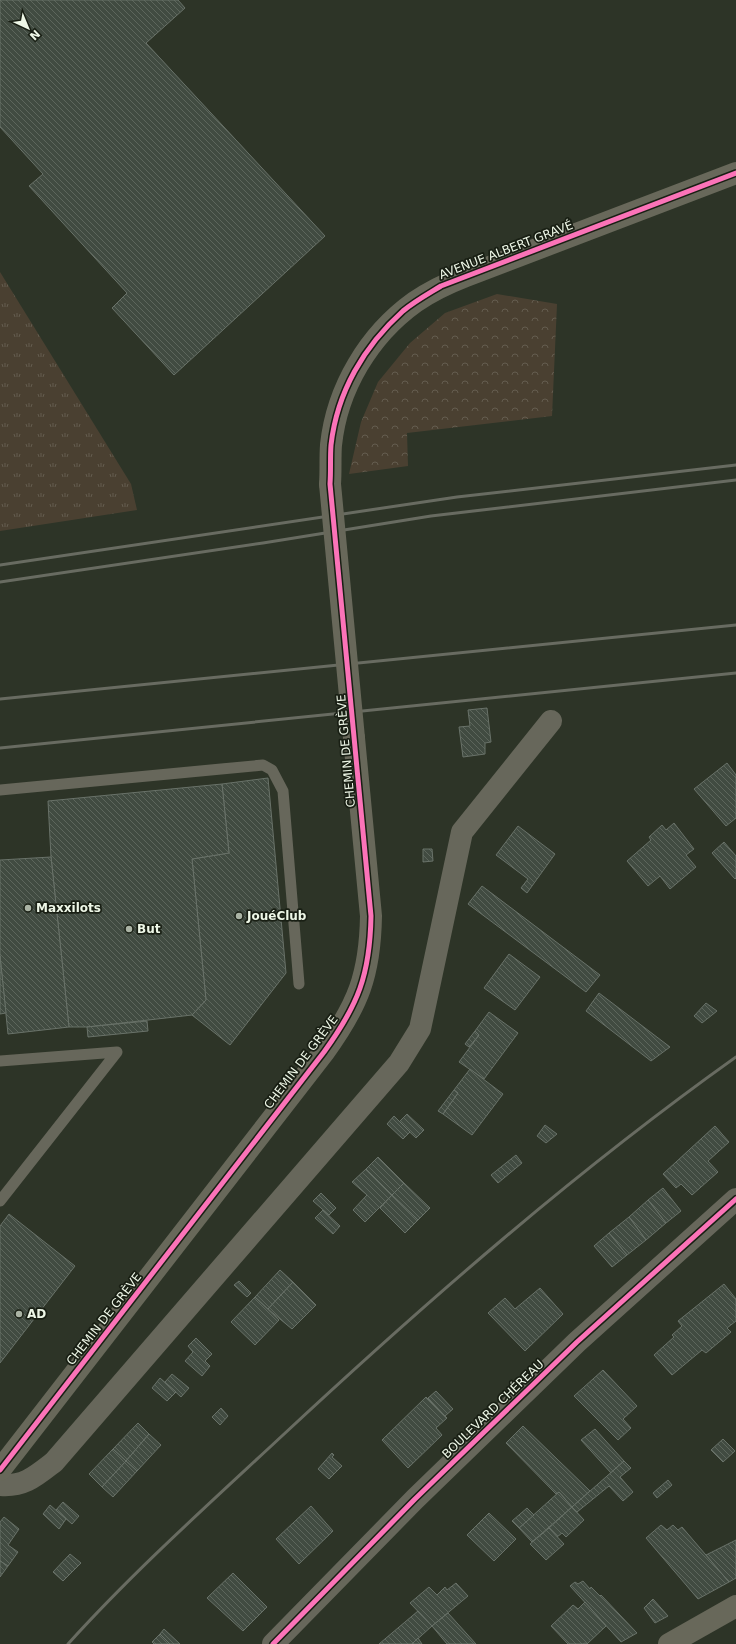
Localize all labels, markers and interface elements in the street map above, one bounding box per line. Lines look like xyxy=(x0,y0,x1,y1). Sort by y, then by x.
north arrow xyxy=(8,8,48,48)
text: N xyxy=(27,27,42,43)
street label: AVENUE ALBERT GRAVÉ xyxy=(437,217,575,282)
street label: CHEMIN DE GRÈVE xyxy=(333,694,358,808)
place label: Maxxilots xyxy=(36,901,101,915)
marker: Maxxilots xyxy=(23,903,33,913)
place label: JouéClub xyxy=(246,909,307,923)
marker: JouéClub xyxy=(234,911,244,921)
place label: But xyxy=(137,922,161,936)
marker: But xyxy=(124,924,134,934)
street label: CHEMIN DE GRÈVE xyxy=(261,1012,341,1111)
street label: CHEMIN DE GRÈVE xyxy=(63,1269,144,1368)
place label: AD xyxy=(27,1307,46,1321)
marker: AD xyxy=(14,1309,24,1319)
street label: BOULEVARD CHÉREAU xyxy=(439,1356,547,1461)

